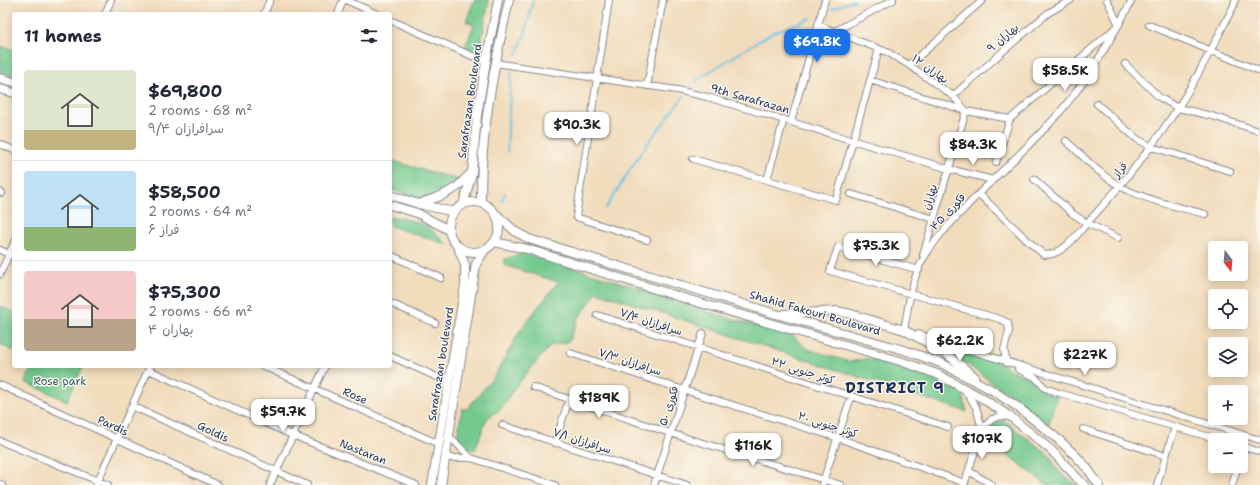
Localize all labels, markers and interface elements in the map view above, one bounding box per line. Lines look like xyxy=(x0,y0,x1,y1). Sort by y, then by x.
street label: بهاران ۹ xyxy=(984,20,1022,56)
text: 11 homes xyxy=(24,25,102,47)
icon: filters xyxy=(358,25,380,47)
pin: $69.8K xyxy=(784,29,850,63)
text: $69.8K xyxy=(793,33,841,50)
street label: Sarafrazan Boulevard xyxy=(455,43,485,159)
street label: بهاران ۱۲ xyxy=(909,51,951,87)
pin: $58.5K xyxy=(1032,58,1098,92)
text: $58.5K xyxy=(1042,62,1088,79)
text: $69,800 xyxy=(148,80,222,102)
street label: 9th Sarafrazan xyxy=(709,81,792,118)
icon: home xyxy=(56,86,104,134)
text: 2 rooms · 68 m² xyxy=(148,102,252,119)
pin: $90.3K xyxy=(544,112,610,146)
text: $90.3K xyxy=(553,116,601,133)
text: سرافرازان ۹/۴ xyxy=(148,120,224,137)
pin: $84.3K xyxy=(940,132,1006,166)
text: $84.3K xyxy=(949,136,997,153)
street label: فراز xyxy=(1109,159,1131,182)
text: $58,500 xyxy=(148,181,221,203)
street label: بهاران xyxy=(919,182,941,212)
icon: home xyxy=(56,187,104,235)
street label: فکوری ۴۵ xyxy=(927,190,969,234)
text: 2 rooms · 64 m² xyxy=(148,203,252,220)
text: فراز ۶ xyxy=(148,221,179,238)
pin: $75.3K xyxy=(843,233,909,267)
text: $75.3K xyxy=(853,237,899,254)
north arrow xyxy=(1208,241,1248,281)
map controls xyxy=(1208,241,1248,473)
text: $75,300 xyxy=(148,281,221,303)
icon: home xyxy=(56,287,104,335)
street label: Shahid Fakouri Boulevard xyxy=(748,287,882,339)
button: locate xyxy=(1208,289,1248,329)
text: 2 rooms · 66 m² xyxy=(148,303,252,320)
street label: سرافرازان ۷/۴ xyxy=(618,305,684,339)
street label: Sarafrazan boulevard xyxy=(425,306,457,422)
text: بهاران ۴ xyxy=(148,321,194,338)
pin: $62.2K xyxy=(927,328,993,362)
text: $62.2K xyxy=(936,332,984,349)
button: layers xyxy=(1208,337,1248,377)
pin: $227K xyxy=(1057,342,1113,376)
street label: سرافرازان ۷/۳ xyxy=(596,345,664,379)
text: $227K xyxy=(1063,346,1107,363)
street label: کوثر جنوبی ۲۲ xyxy=(769,354,837,388)
park label: Rose park xyxy=(33,374,87,389)
district label: DISTRICT 9 xyxy=(845,378,945,398)
street label: Rose xyxy=(340,384,370,408)
street label: فکوری ۵۰ xyxy=(656,384,682,428)
pin: $189K xyxy=(571,385,627,419)
button: + xyxy=(1208,385,1248,425)
text: $189K xyxy=(578,389,620,406)
pin: $59.7K xyxy=(250,399,316,433)
text: $59.7K xyxy=(260,403,306,420)
street label: کوثر جنوبی ۲۰ xyxy=(796,408,860,442)
street label: Pardis xyxy=(95,412,131,440)
street label: Goldis xyxy=(195,418,231,446)
street label: سرافرازان ۷/۱ xyxy=(551,424,613,458)
pin: $107K xyxy=(954,426,1010,460)
text: $107K xyxy=(962,430,1002,447)
pin: $116K xyxy=(725,433,781,467)
button: − xyxy=(1208,433,1248,473)
street label: Nastaran xyxy=(337,436,389,468)
text: $116K xyxy=(734,437,772,454)

